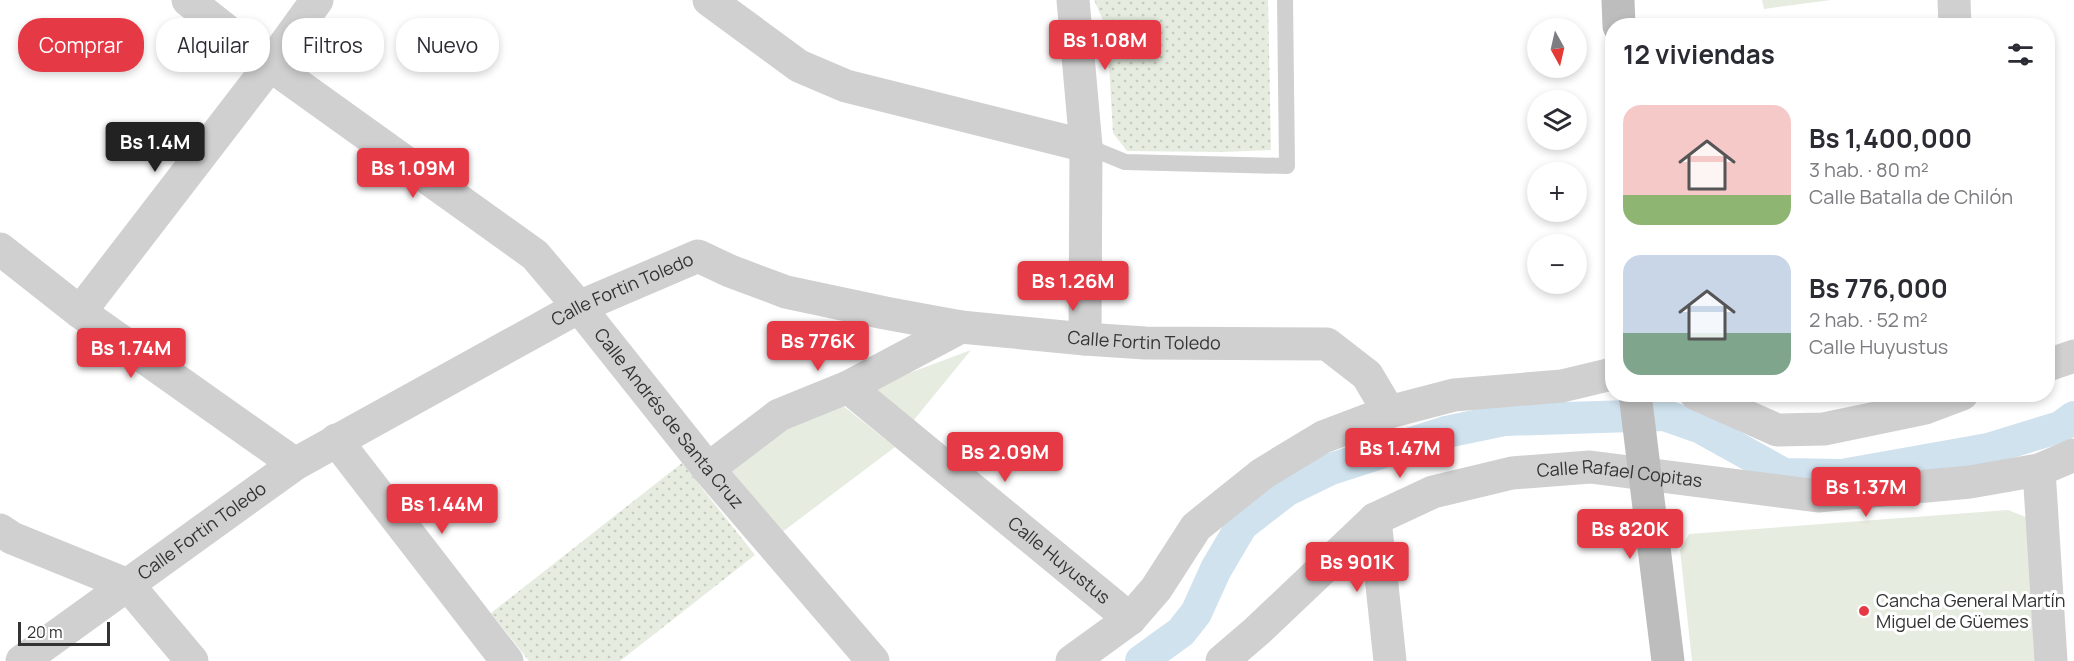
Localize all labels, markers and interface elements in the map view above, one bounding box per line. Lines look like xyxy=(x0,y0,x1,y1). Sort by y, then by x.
chip: Comprar xyxy=(18,18,144,72)
chip: Alquilar xyxy=(156,18,270,72)
chip: Filtros xyxy=(282,18,384,72)
chip: Nuevo xyxy=(396,18,499,72)
north arrow xyxy=(1527,18,1587,78)
map controls xyxy=(1527,18,1587,294)
pin: Bs 1.08M xyxy=(1043,20,1167,71)
text: Bs 1.08M xyxy=(1063,26,1147,53)
text: 12 viviendas xyxy=(1623,36,1775,72)
icon: filters xyxy=(2004,38,2037,71)
button: layers xyxy=(1527,90,1587,150)
text: Bs 1,400,000 xyxy=(1809,120,1972,156)
pin: Bs 1.4M xyxy=(100,122,210,173)
text: Bs 1.4M xyxy=(120,128,190,155)
icon: home xyxy=(1671,129,1743,201)
pin: Bs 1.09M xyxy=(351,148,475,199)
text: Bs 1.09M xyxy=(371,154,455,181)
text: 3 hab. · 80 m² xyxy=(1809,156,1929,183)
button: + xyxy=(1527,162,1587,222)
text: Calle Batalla de Chilón xyxy=(1809,183,2013,210)
button: − xyxy=(1527,234,1587,294)
street label: Calle Fortin Toledo xyxy=(547,246,697,331)
pin: Bs 1.26M xyxy=(1011,261,1135,312)
text: Bs 1.26M xyxy=(1032,267,1114,294)
text: Bs 776,000 xyxy=(1809,270,1948,306)
icon: home xyxy=(1671,279,1743,351)
text: 2 hab. · 52 m² xyxy=(1809,306,1928,333)
pin: Bs 776K xyxy=(763,321,873,372)
street label: Calle Andrés de Santa Cruz xyxy=(589,323,750,513)
street label: Calle Fortin Toledo xyxy=(1067,324,1221,354)
text: Bs 776K xyxy=(781,327,855,354)
pin: Bs 1.74M xyxy=(69,328,193,379)
text: Calle Huyustus xyxy=(1809,333,1948,360)
text: Bs 1.74M xyxy=(91,334,171,361)
pin: Bs 1.47M xyxy=(1338,428,1462,479)
pin: Bs 2.09M xyxy=(943,432,1067,483)
text: Bs 1.47M xyxy=(1359,434,1441,461)
text: Bs 2.09M xyxy=(961,438,1049,465)
street label: Calle Rafael Copitas xyxy=(1536,454,1704,492)
pin: Bs 1.37M xyxy=(1804,467,1928,518)
text: Bs 1.37M xyxy=(1826,473,1906,500)
street label: Calle Fortin Toledo xyxy=(132,476,271,585)
pin: Bs 1.44M xyxy=(380,484,504,535)
text: Bs 1.44M xyxy=(401,490,483,517)
pin: Bs 820K xyxy=(1575,509,1685,560)
street label: Calle Huyustus xyxy=(1003,511,1116,609)
text: Bs 820K xyxy=(1591,515,1669,542)
pin: Bs 901K xyxy=(1302,542,1412,593)
text: Bs 901K xyxy=(1320,548,1394,575)
place label: Cancha General Martín Miguel de Güemes xyxy=(1876,588,2066,633)
marker: Cancha General Martín Miguel de Güemes xyxy=(1857,604,1871,618)
scale bar xyxy=(18,619,110,646)
text: 20 m xyxy=(27,621,63,643)

